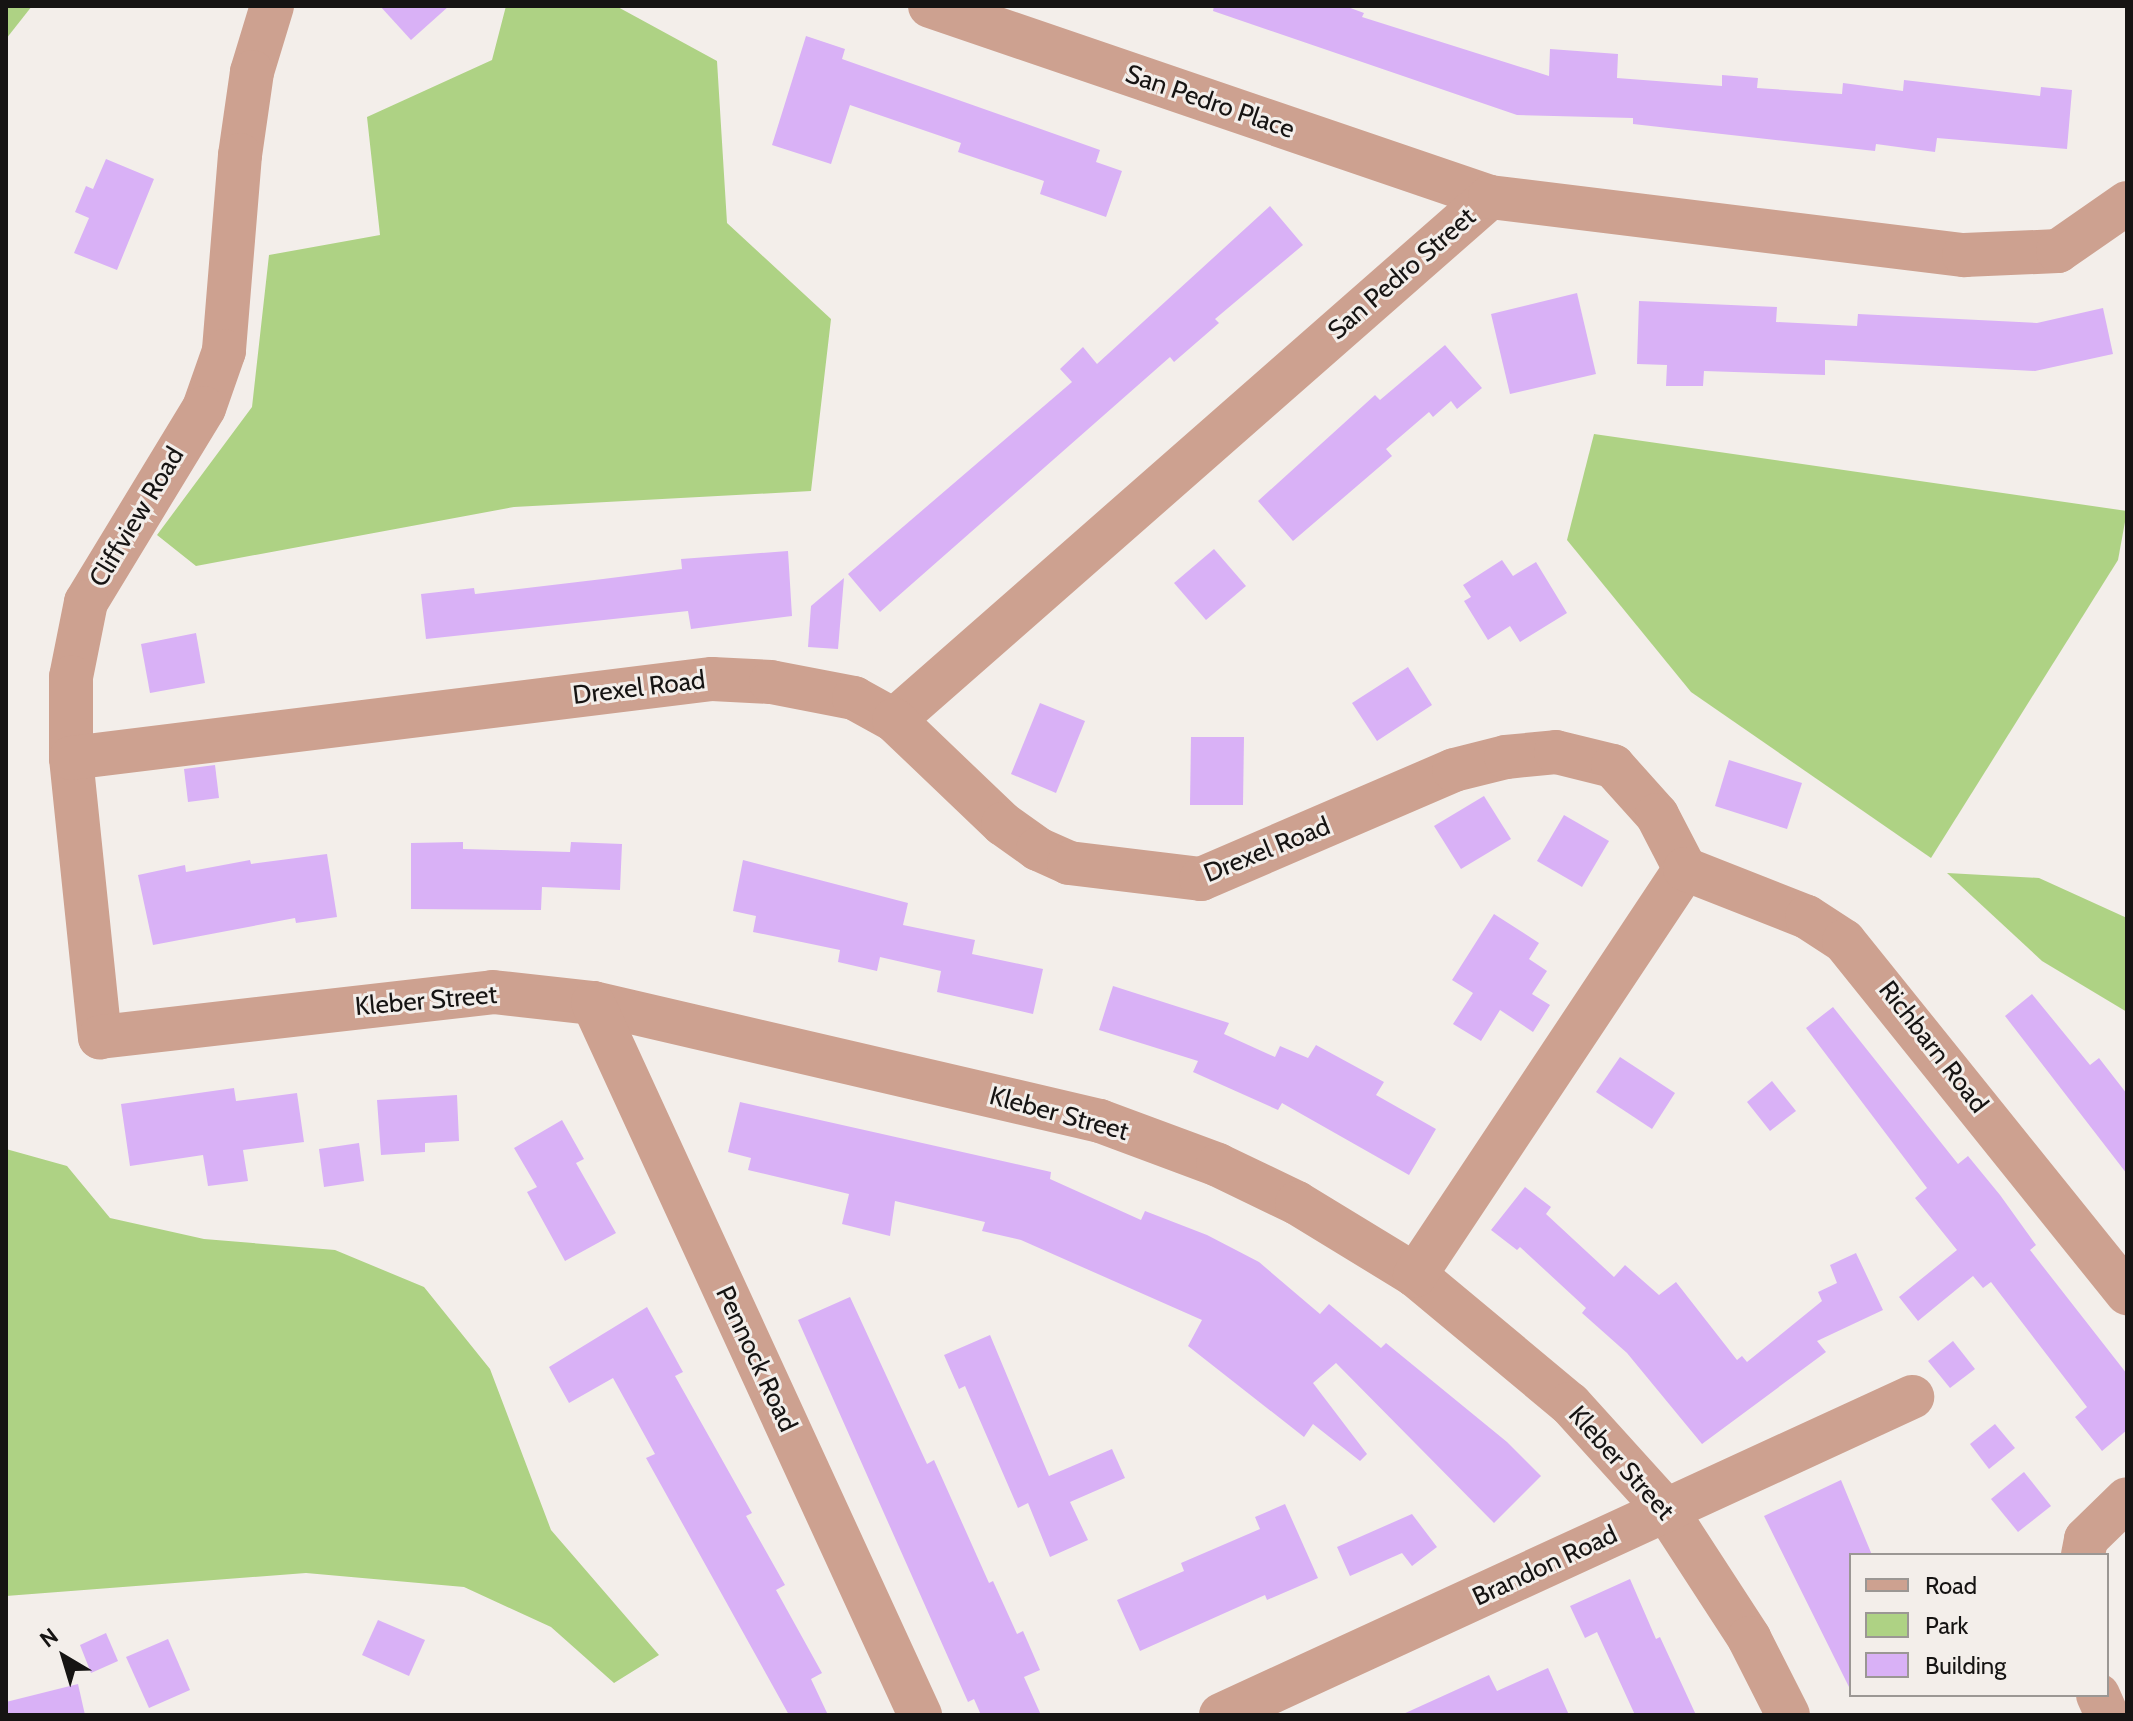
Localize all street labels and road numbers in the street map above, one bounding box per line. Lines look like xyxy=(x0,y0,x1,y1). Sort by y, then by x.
street label: San Pedro Place xyxy=(1121,58,1299,146)
street label: San Pedro Street xyxy=(1322,201,1482,347)
street label: Cliffview Road xyxy=(83,441,191,593)
street label: Drexel Road xyxy=(571,664,707,712)
street label: Drexel Road xyxy=(1199,811,1335,889)
street label: Richbarn Road xyxy=(1872,975,1994,1119)
street label: Kleber Street xyxy=(354,979,498,1023)
street label: Kleber Street xyxy=(986,1080,1132,1148)
street label: Pennock Road xyxy=(709,1281,803,1437)
street label: Kleber Street xyxy=(1562,1400,1680,1526)
street label: Brandon Road xyxy=(1468,1519,1622,1613)

